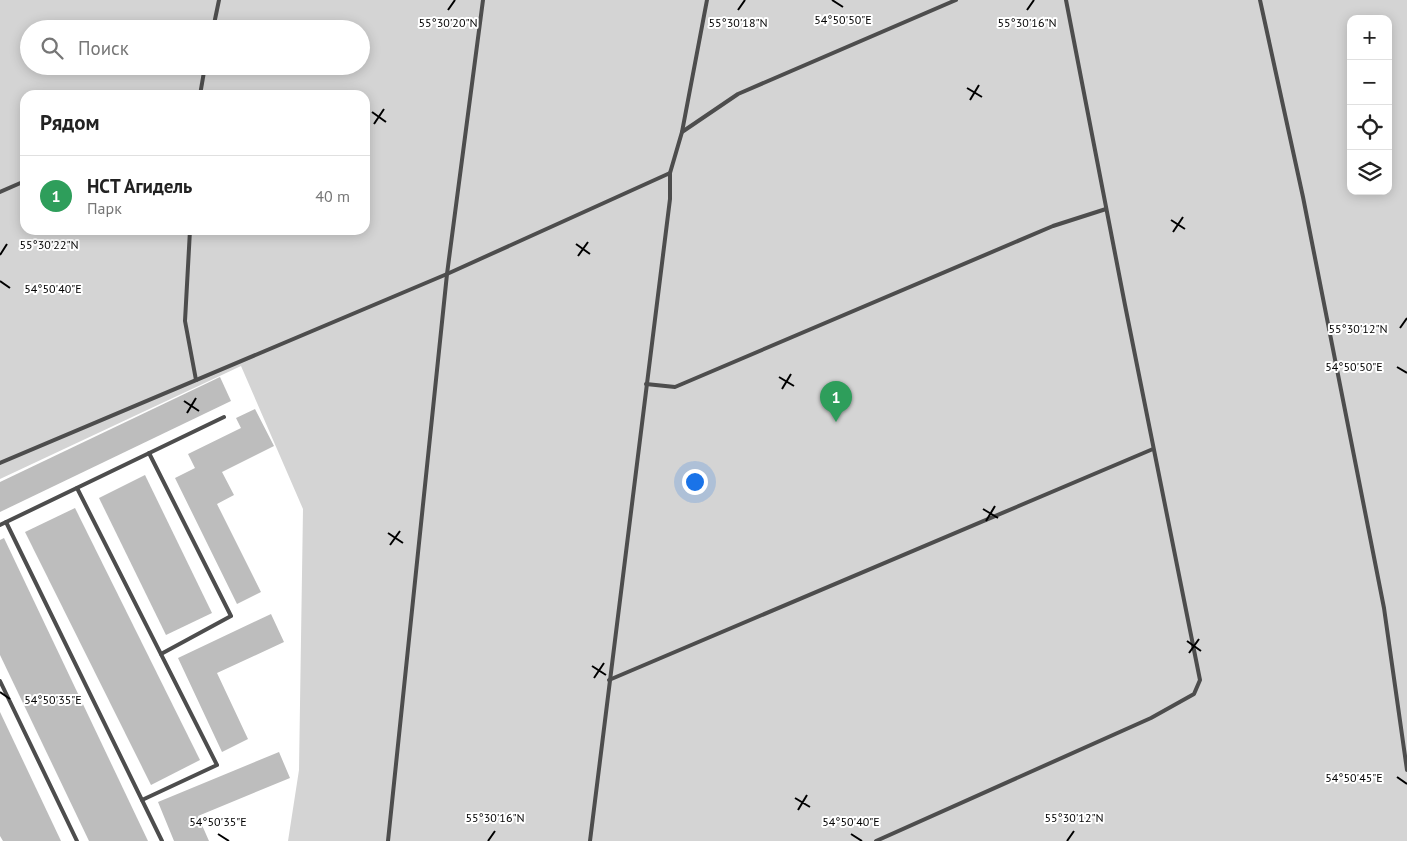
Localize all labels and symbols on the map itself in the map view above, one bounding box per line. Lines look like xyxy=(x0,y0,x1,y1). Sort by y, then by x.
text: 54°50'50"E xyxy=(814,12,872,27)
text: 55°30'20"N xyxy=(418,15,478,30)
text: 55°30'18"N xyxy=(708,15,768,30)
text: 55°30'16"N xyxy=(997,15,1057,30)
text: 55°30'22"N xyxy=(19,237,79,252)
text: 54°50'40"E xyxy=(24,281,82,296)
text: 55°30'12"N xyxy=(1328,321,1388,336)
text: 54°50'50"E xyxy=(1325,359,1383,374)
pin: 1 xyxy=(820,381,852,422)
your location xyxy=(682,469,708,495)
text: 54°50'35"E xyxy=(24,692,82,707)
text: 54°50'45"E xyxy=(1325,770,1383,785)
text: 55°30'16"N xyxy=(465,810,525,825)
text: 55°30'12"N xyxy=(1044,810,1104,825)
text: 54°50'35"E xyxy=(189,814,247,829)
text: 54°50'40"E xyxy=(822,814,880,829)

